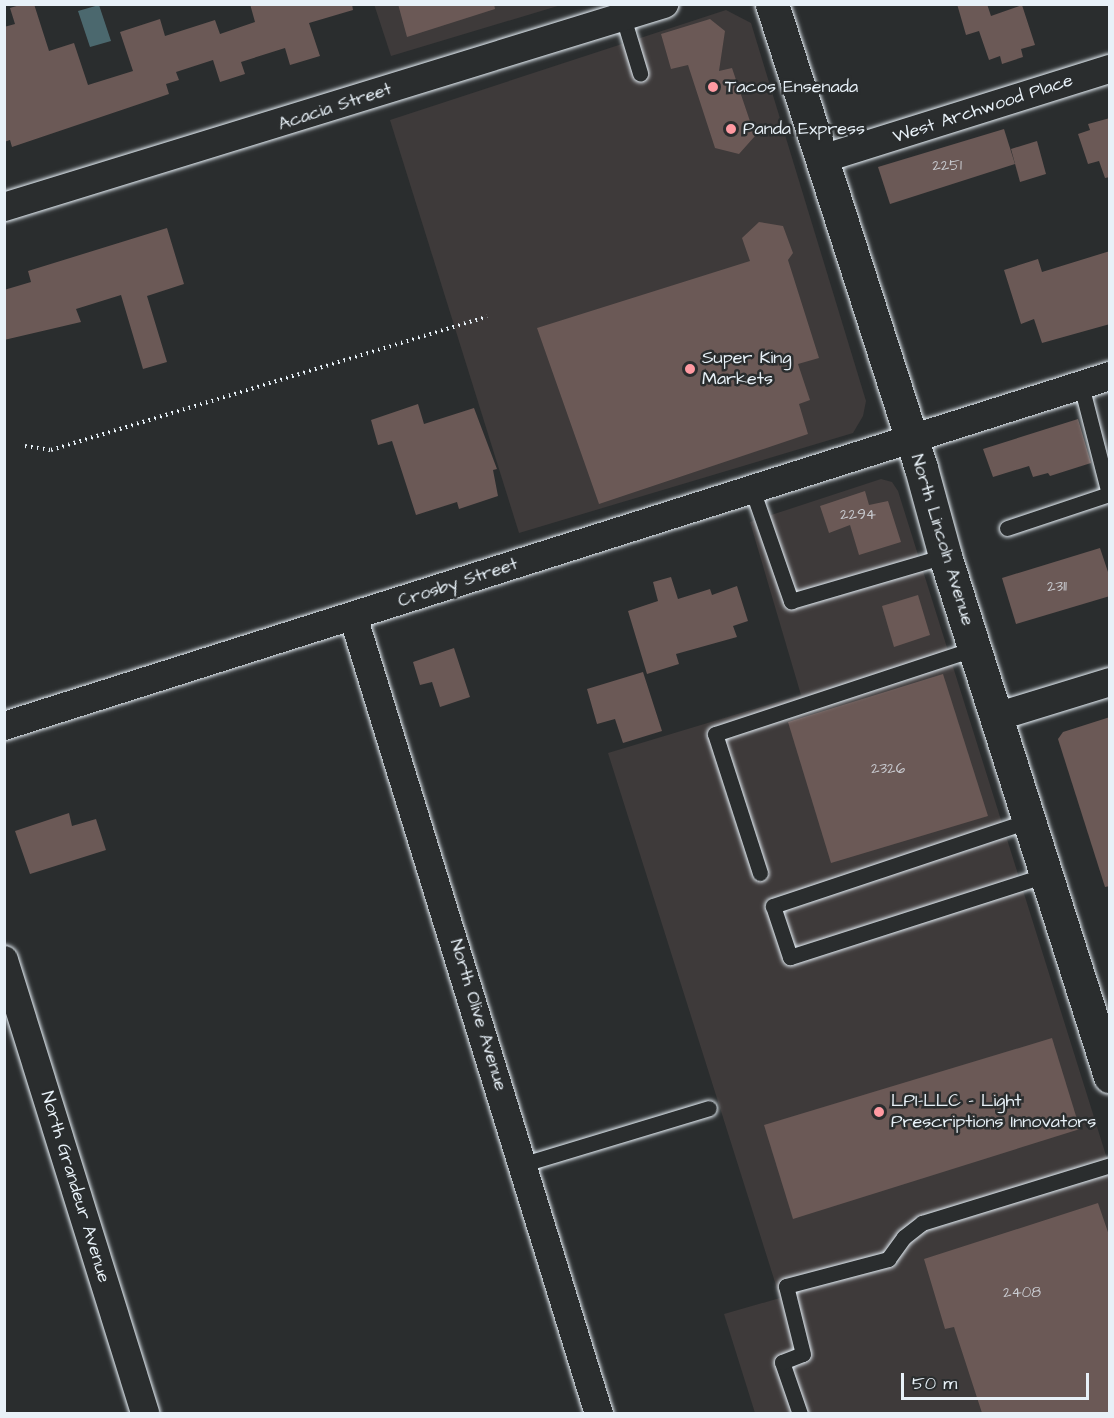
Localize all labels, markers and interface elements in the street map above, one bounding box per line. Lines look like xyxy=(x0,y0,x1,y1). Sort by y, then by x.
street label: West Archwood Place xyxy=(890,70,1076,148)
place label: Tacos Ensenada xyxy=(725,76,858,98)
street label: Acacia Street xyxy=(276,78,394,136)
marker: Tacos Ensenada xyxy=(706,80,720,94)
place label: Panda Express xyxy=(743,118,865,140)
marker: Panda Express xyxy=(724,122,738,136)
house number: 2251 xyxy=(932,157,962,175)
place label: Super King Markets xyxy=(702,348,792,391)
marker: Super King Markets xyxy=(683,362,697,376)
street label: North Lincoln Avenue xyxy=(906,452,978,628)
house number: 2294 xyxy=(840,506,876,524)
street label: Crosby Street xyxy=(395,553,521,613)
house number: 2311 xyxy=(1047,578,1067,596)
house number: 2326 xyxy=(871,760,905,778)
street label: North Olive Avenue xyxy=(445,937,511,1093)
street label: North Grandeur Avenue xyxy=(36,1089,114,1285)
place label: LPI-LLC - Light Prescriptions Innovators xyxy=(891,1091,1096,1134)
marker: LPI-LLC - Light Prescriptions Innovators xyxy=(872,1105,886,1119)
house number: 2408 xyxy=(1003,1284,1041,1302)
scale bar xyxy=(904,1361,1092,1399)
text: 50 m xyxy=(912,1371,957,1396)

